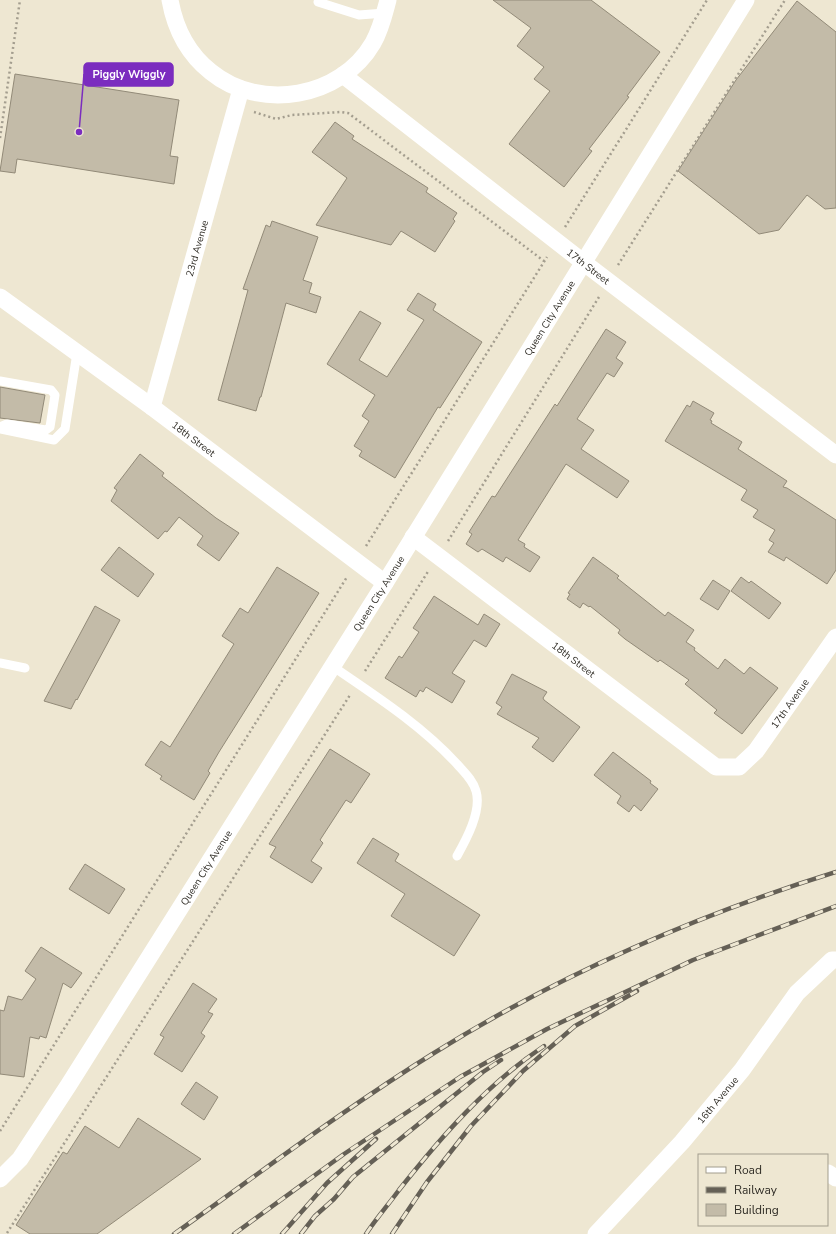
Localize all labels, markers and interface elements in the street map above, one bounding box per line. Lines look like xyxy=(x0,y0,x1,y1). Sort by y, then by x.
callout: Piggly Wiggly xyxy=(84,63,173,86)
text: Piggly Wiggly xyxy=(93,67,166,82)
street label: 23rd Avenue xyxy=(183,219,212,278)
street label: 17th Street xyxy=(563,246,613,288)
street label: Queen City Avenue xyxy=(521,278,579,359)
street label: 18th Street xyxy=(169,418,218,461)
street label: Queen City Avenue xyxy=(350,553,408,634)
street label: 18th Street xyxy=(549,639,598,681)
street label: 17th Avenue xyxy=(768,676,813,732)
street label: Queen City Avenue xyxy=(178,828,236,908)
street label: 16th Avenue xyxy=(694,1074,742,1127)
legend xyxy=(698,1154,828,1226)
text: Road xyxy=(734,1162,762,1178)
text: Railway xyxy=(734,1182,778,1198)
text: Building xyxy=(734,1202,779,1218)

